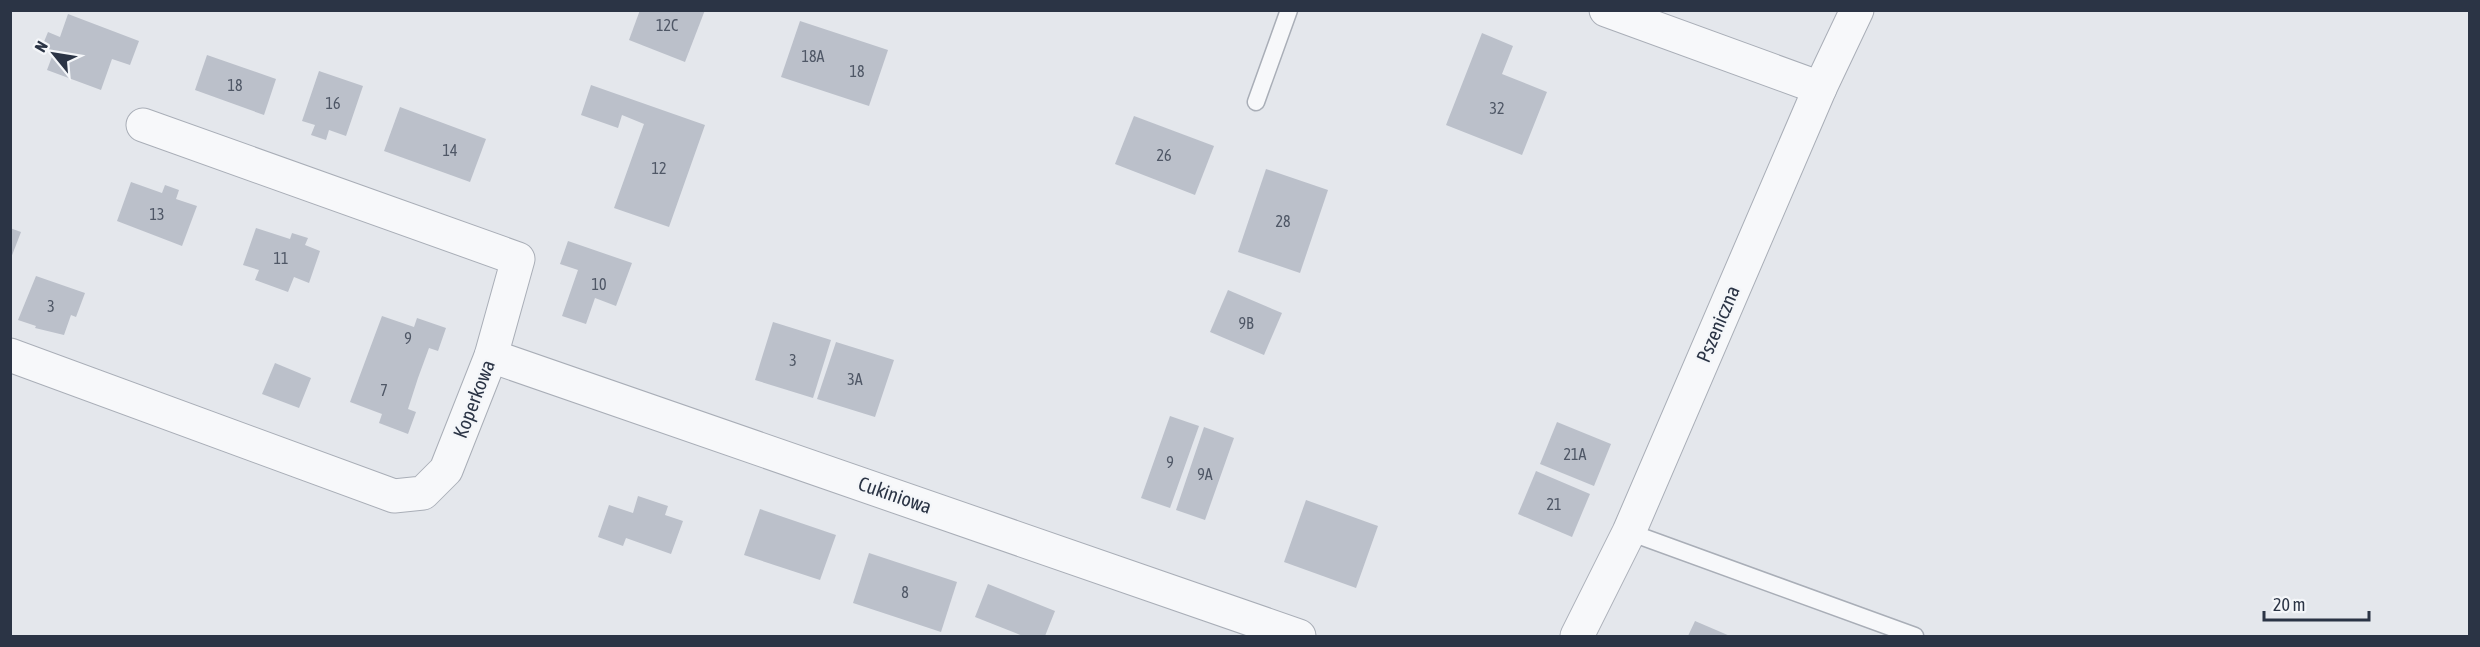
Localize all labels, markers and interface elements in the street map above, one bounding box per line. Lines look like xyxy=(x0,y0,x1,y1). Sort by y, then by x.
house number: 12C xyxy=(656,16,678,34)
north arrow xyxy=(24,24,84,84)
text: N xyxy=(31,38,51,55)
house number: 18A xyxy=(802,47,825,65)
house number: 18 xyxy=(849,62,865,80)
house number: 18 xyxy=(227,76,243,94)
house number: 16 xyxy=(325,94,341,112)
house number: 32 xyxy=(1489,99,1505,117)
house number: 14 xyxy=(442,141,458,159)
house number: 26 xyxy=(1156,146,1172,164)
house number: 12 xyxy=(651,159,667,177)
house number: 13 xyxy=(149,205,165,223)
house number: 28 xyxy=(1275,212,1291,230)
house number: 11 xyxy=(273,249,289,267)
house number: 10 xyxy=(591,275,607,293)
street label: Pszeniczna xyxy=(1691,282,1744,366)
house number: 3 xyxy=(47,297,55,315)
house number: 9B xyxy=(1238,314,1254,332)
house number: 9 xyxy=(404,329,412,347)
house number: 3 xyxy=(789,351,797,369)
street label: Koperkowa xyxy=(448,356,499,441)
house number: 3A xyxy=(847,370,863,388)
house number: 7 xyxy=(380,381,388,399)
house number: 21A xyxy=(1564,445,1587,463)
house number: 9 xyxy=(1166,453,1174,471)
house number: 9A xyxy=(1197,465,1213,483)
street label: Cukiniowa xyxy=(855,471,935,518)
house number: 21 xyxy=(1546,495,1562,513)
house number: 8 xyxy=(901,583,909,601)
scale bar xyxy=(2264,584,2369,622)
text: 20 m xyxy=(2273,594,2305,615)

